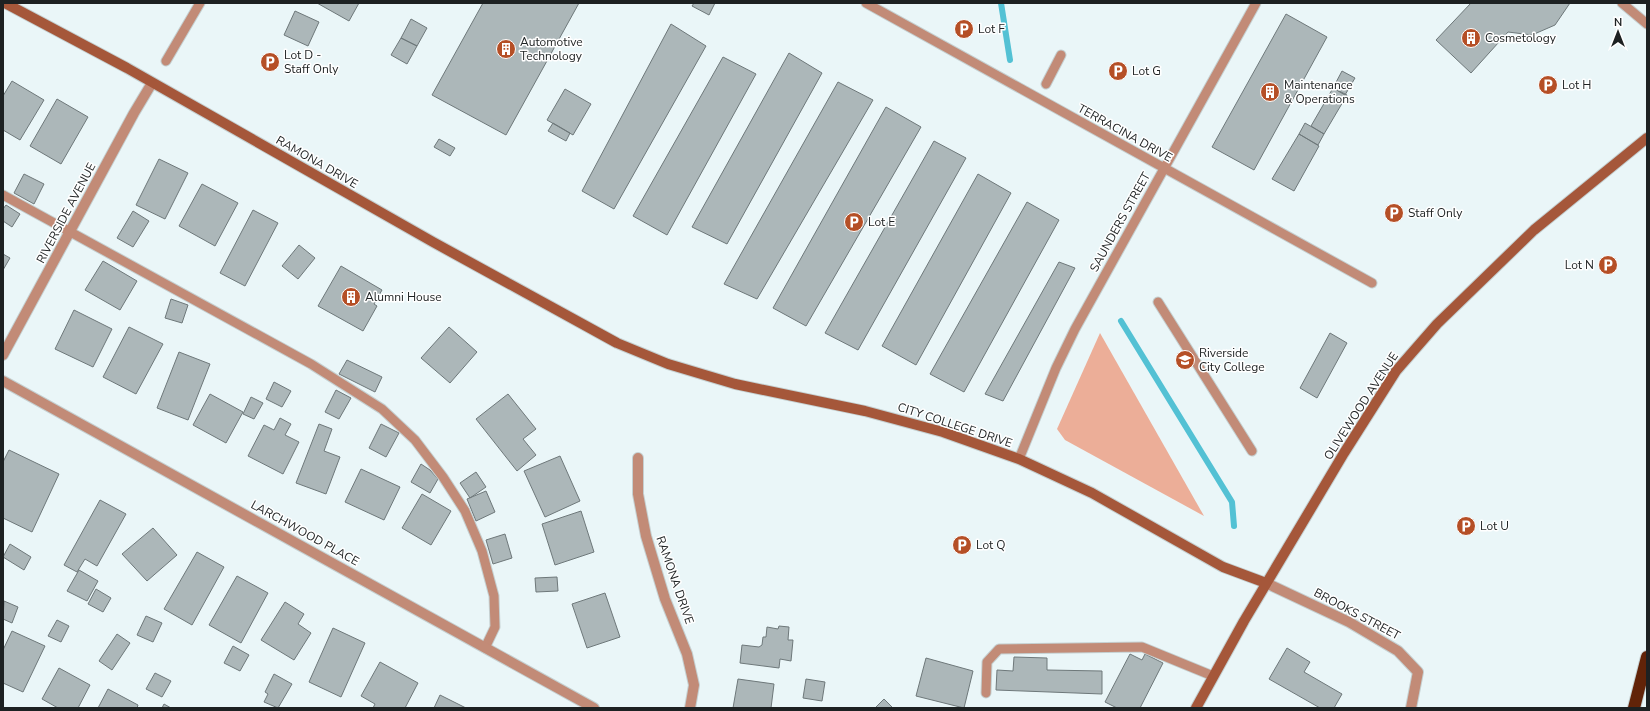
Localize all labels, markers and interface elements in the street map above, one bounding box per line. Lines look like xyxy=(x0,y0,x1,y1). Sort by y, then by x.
north arrow xyxy=(1598,12,1638,52)
text: N xyxy=(1614,15,1622,30)
parking icon: Lot F xyxy=(953,18,975,40)
place label: Lot F xyxy=(978,21,1005,37)
building icon: Cosmetology xyxy=(1460,27,1482,49)
place label: Cosmetology xyxy=(1485,30,1557,46)
place label: Automotive Technology xyxy=(520,34,583,64)
building icon: Automotive Technology xyxy=(495,38,517,60)
place label: Lot D - Staff Only xyxy=(284,47,339,77)
parking icon: Lot D - Staff Only xyxy=(259,51,281,73)
parking icon: Lot G xyxy=(1107,60,1129,82)
place label: Lot G xyxy=(1132,63,1161,79)
parking icon: Lot H xyxy=(1537,74,1559,96)
place label: Maintenance & Operations xyxy=(1284,77,1355,107)
place label: Lot H xyxy=(1562,77,1591,93)
building icon: Maintenance & Operations xyxy=(1259,81,1281,103)
street label: TERRACINA DRIVE xyxy=(1075,100,1175,166)
street label: RAMONA DRIVE xyxy=(273,132,361,192)
street label: RIVERSIDE AVENUE xyxy=(33,160,99,266)
street label: SAUNDERS STREET xyxy=(1086,169,1154,275)
parking icon: Staff Only xyxy=(1383,202,1405,224)
place label: Staff Only xyxy=(1408,205,1463,221)
parking icon: Lot E xyxy=(843,211,865,233)
place label: Lot E xyxy=(868,214,895,230)
parking icon: Lot N xyxy=(1597,254,1619,276)
place label: Lot N xyxy=(1565,257,1594,273)
building icon: Alumni House xyxy=(340,286,362,308)
place label: Alumni House xyxy=(365,289,442,305)
place label: Riverside City College xyxy=(1199,345,1265,375)
school or university icon: Riverside City College xyxy=(1174,349,1196,371)
street label: OLIVEWOOD AVENUE xyxy=(1320,349,1402,463)
street label: CITY COLLEGE DRIVE xyxy=(896,399,1014,451)
street label: LARCHWOOD PLACE xyxy=(248,497,362,569)
parking icon: Lot U xyxy=(1455,515,1477,537)
place label: Lot U xyxy=(1480,518,1509,534)
street label: RAMONA DRIVE xyxy=(652,534,698,626)
parking icon: Lot Q xyxy=(951,534,973,556)
place label: Lot Q xyxy=(976,537,1006,553)
street label: BROOKS STREET xyxy=(1311,584,1404,644)

